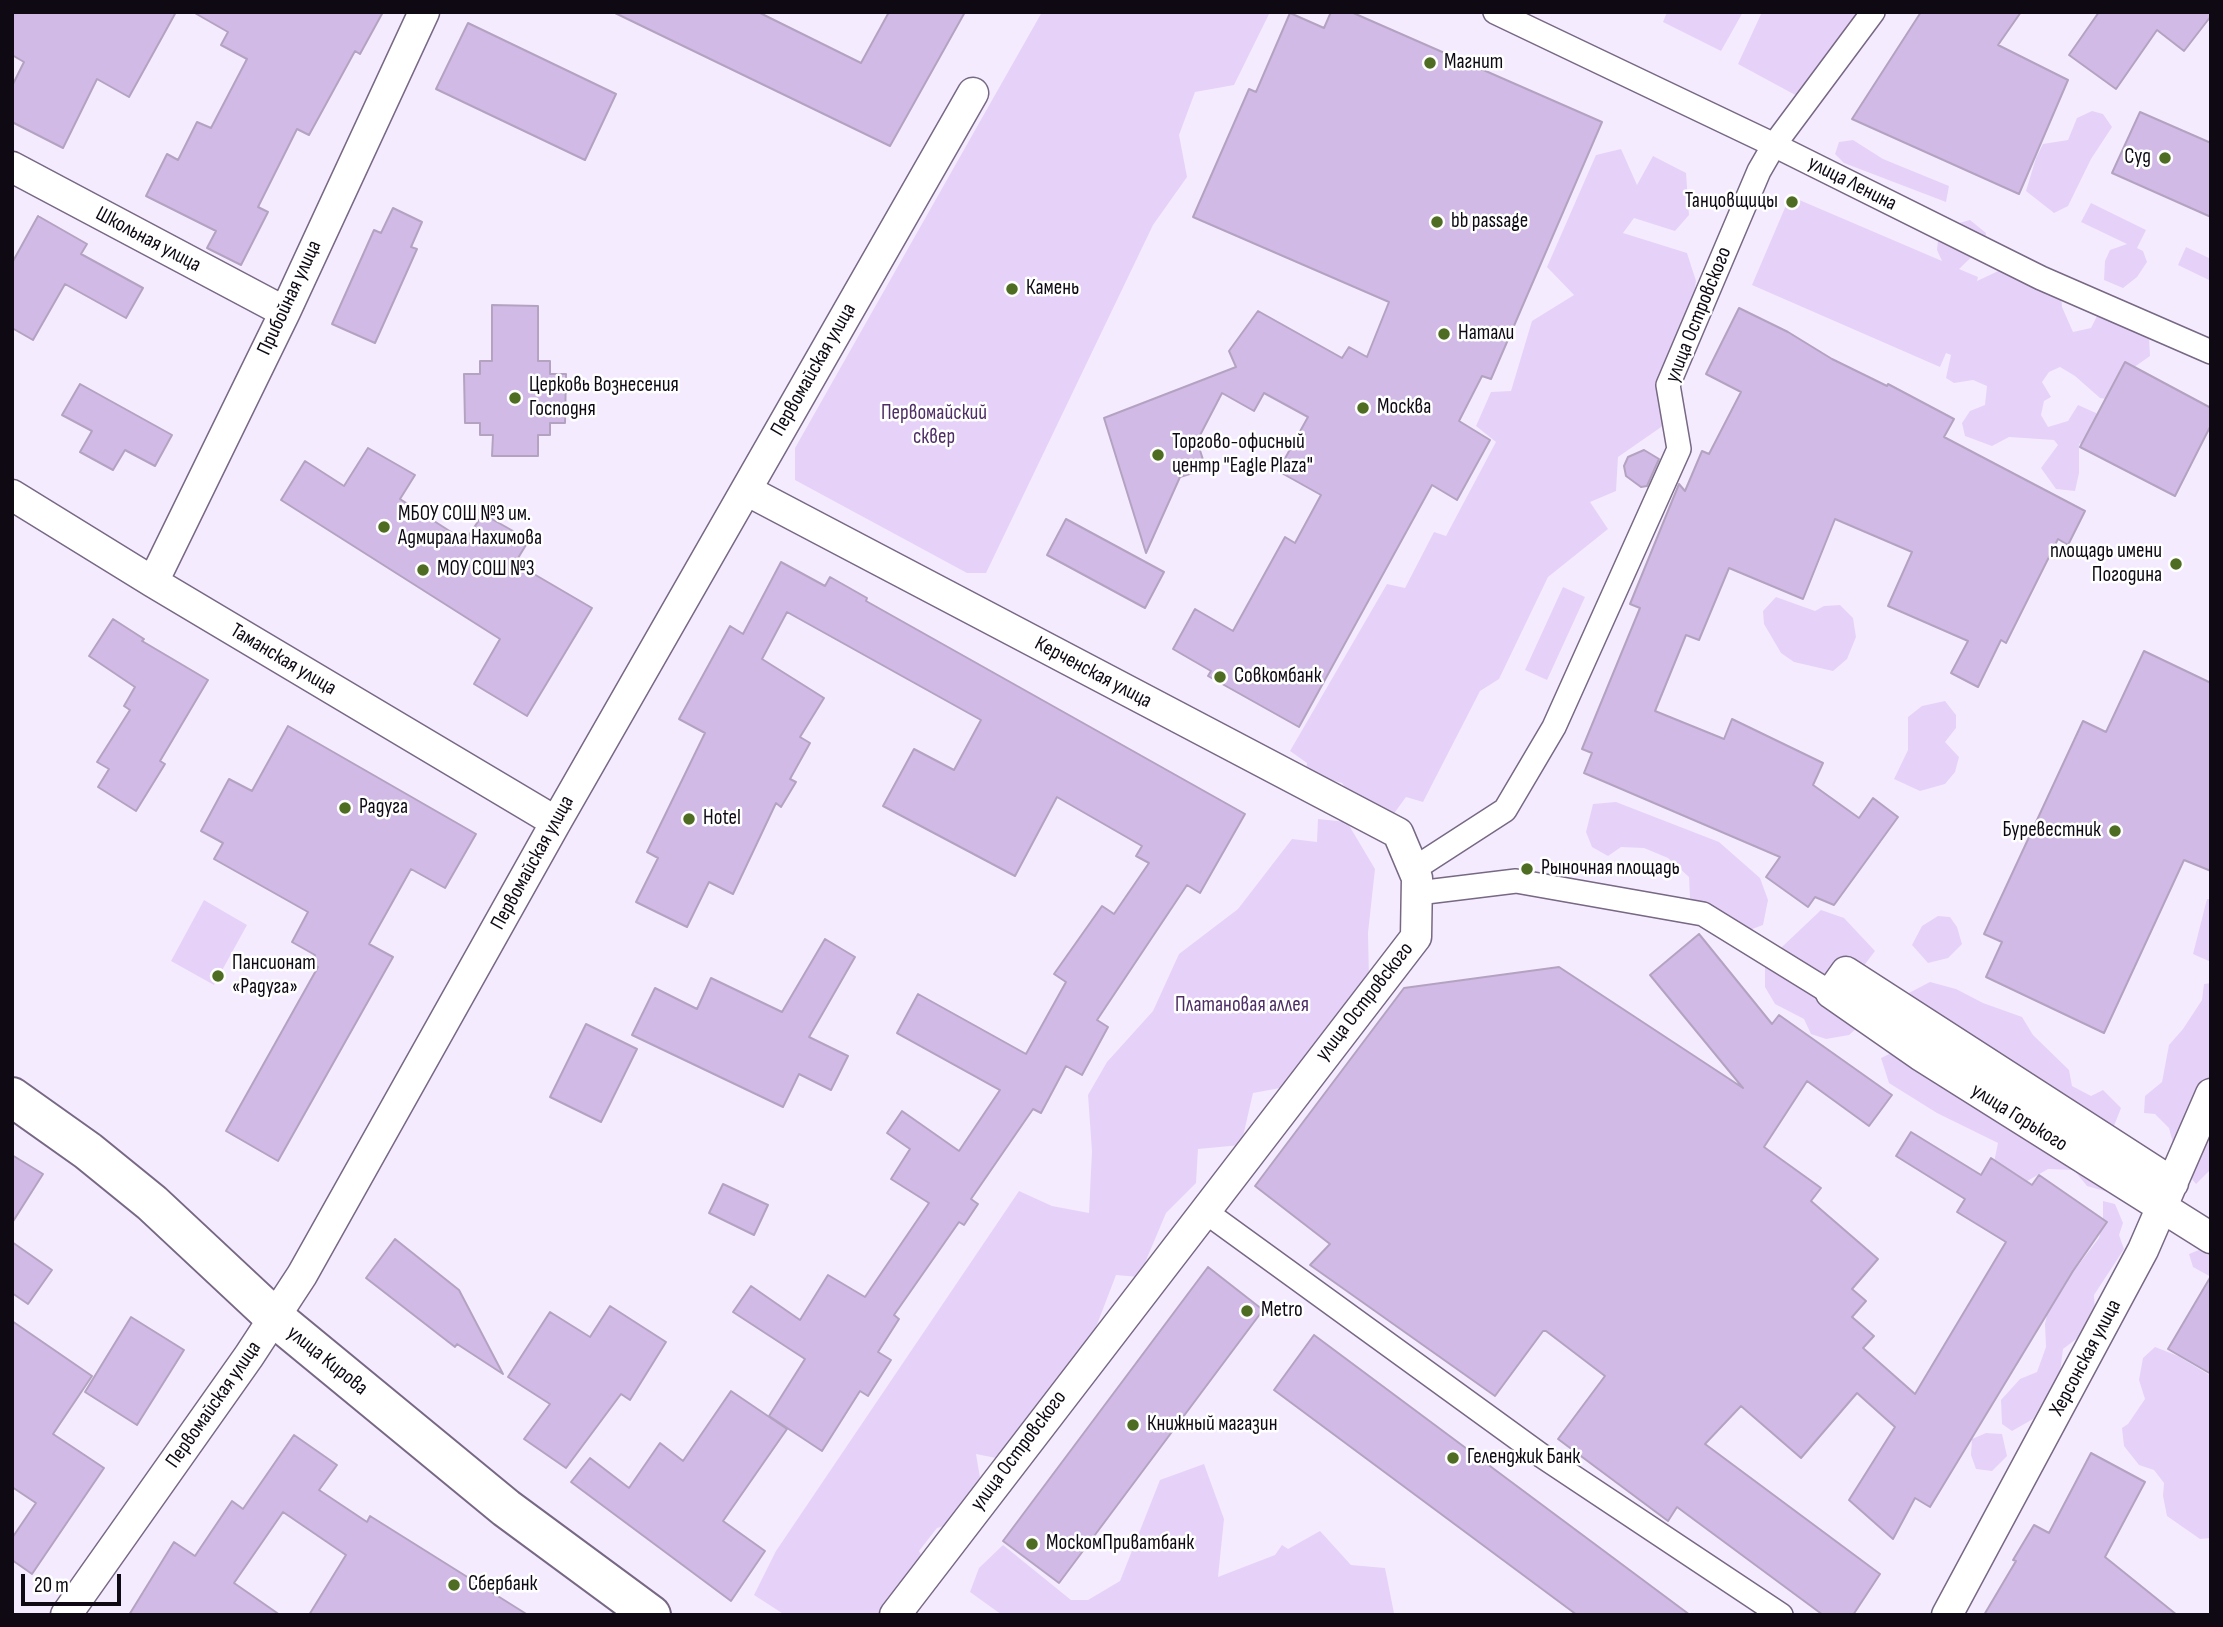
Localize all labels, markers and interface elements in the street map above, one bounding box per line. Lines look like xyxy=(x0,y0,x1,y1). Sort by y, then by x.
place label: Магнит xyxy=(1444,50,1503,76)
marker: Магнит xyxy=(1422,55,1438,71)
place label: Суд xyxy=(2124,145,2151,171)
marker: Суд xyxy=(2157,150,2173,166)
street label: улица Ленина xyxy=(1803,151,1901,217)
place label: Танцовщицы xyxy=(1685,189,1778,215)
marker: Танцовщицы xyxy=(1784,194,1800,210)
street label: Школьная улица xyxy=(91,202,205,278)
place label: bb passage xyxy=(1451,209,1528,235)
marker: bb passage xyxy=(1429,214,1445,230)
street label: Прибойная улица xyxy=(252,237,328,359)
street label: улица Островского xyxy=(1660,244,1738,386)
place label: Камень xyxy=(1026,276,1079,302)
marker: Камень xyxy=(1004,281,1020,297)
street label: Первомайская улица xyxy=(766,299,862,441)
place label: Натали xyxy=(1458,321,1514,347)
marker: Натали xyxy=(1436,326,1452,342)
place label: Церковь Вознесения Господня xyxy=(529,373,679,423)
marker: Церковь Вознесения Господня xyxy=(507,390,523,406)
place label: Москва xyxy=(1377,395,1431,421)
marker: Москва xyxy=(1355,400,1371,416)
park label: Первомайский сквер xyxy=(881,401,987,451)
place label: Торгово-офисный центр "Eagle Plaza" xyxy=(1172,430,1313,480)
marker: Торгово-офисный центр "Eagle Plaza" xyxy=(1150,447,1166,463)
place label: МБОУ СОШ №3 им. Адмирала Нахимова xyxy=(398,502,542,552)
marker: МБОУ СОШ №3 им. Адмирала Нахимова xyxy=(376,519,392,535)
place label: площадь имени Погодина xyxy=(2050,539,2162,589)
marker: площадь имени Погодина xyxy=(2168,556,2184,572)
place label: МОУ СОШ №3 xyxy=(437,557,535,583)
marker: МОУ СОШ №3 xyxy=(415,562,431,578)
street label: Таманская улица xyxy=(225,619,341,701)
street label: Керченская улица xyxy=(1030,632,1156,714)
place label: Совкомбанк xyxy=(1234,664,1322,690)
marker: Совкомбанк xyxy=(1212,669,1228,685)
street label: Первомайская улица xyxy=(486,792,580,934)
place label: Радуга xyxy=(359,795,408,821)
marker: Радуга xyxy=(337,800,353,816)
place label: Hotel xyxy=(703,806,741,832)
marker: Hotel xyxy=(681,811,697,827)
place label: Буревестник xyxy=(2002,818,2101,844)
marker: Буревестник xyxy=(2107,823,2123,839)
place label: Рыночная площадь xyxy=(1541,856,1680,882)
marker: Рыночная площадь xyxy=(1519,861,1535,877)
street label: улица Островского xyxy=(1311,938,1419,1066)
place label: Пансионат «Радуга» xyxy=(232,951,316,1001)
marker: Пансионат «Радуга» xyxy=(210,968,226,984)
park label: Платановая аллея xyxy=(1175,993,1309,1019)
street label: улица Горького xyxy=(1966,1078,2072,1158)
street label: Херсонская улица xyxy=(2045,1295,2127,1421)
place label: Metro xyxy=(1261,1298,1303,1324)
marker: Metro xyxy=(1239,1303,1255,1319)
street label: улица Кирова xyxy=(281,1321,373,1401)
street label: Первомайская улица xyxy=(161,1337,267,1473)
street label: улица Островского xyxy=(966,1386,1072,1516)
place label: Книжный магазин xyxy=(1147,1412,1277,1438)
marker: Книжный магазин xyxy=(1125,1417,1141,1433)
place label: Геленджик Банк xyxy=(1467,1445,1580,1471)
marker: Геленджик Банк xyxy=(1445,1450,1461,1466)
place label: МоскомПриватбанк xyxy=(1046,1531,1194,1557)
marker: МоскомПриватбанк xyxy=(1024,1536,1040,1552)
scale bar xyxy=(24,1560,124,1604)
place label: Сбербанк xyxy=(468,1572,537,1598)
text: 20 m xyxy=(34,1573,69,1598)
marker: Сбербанк xyxy=(446,1577,462,1593)

